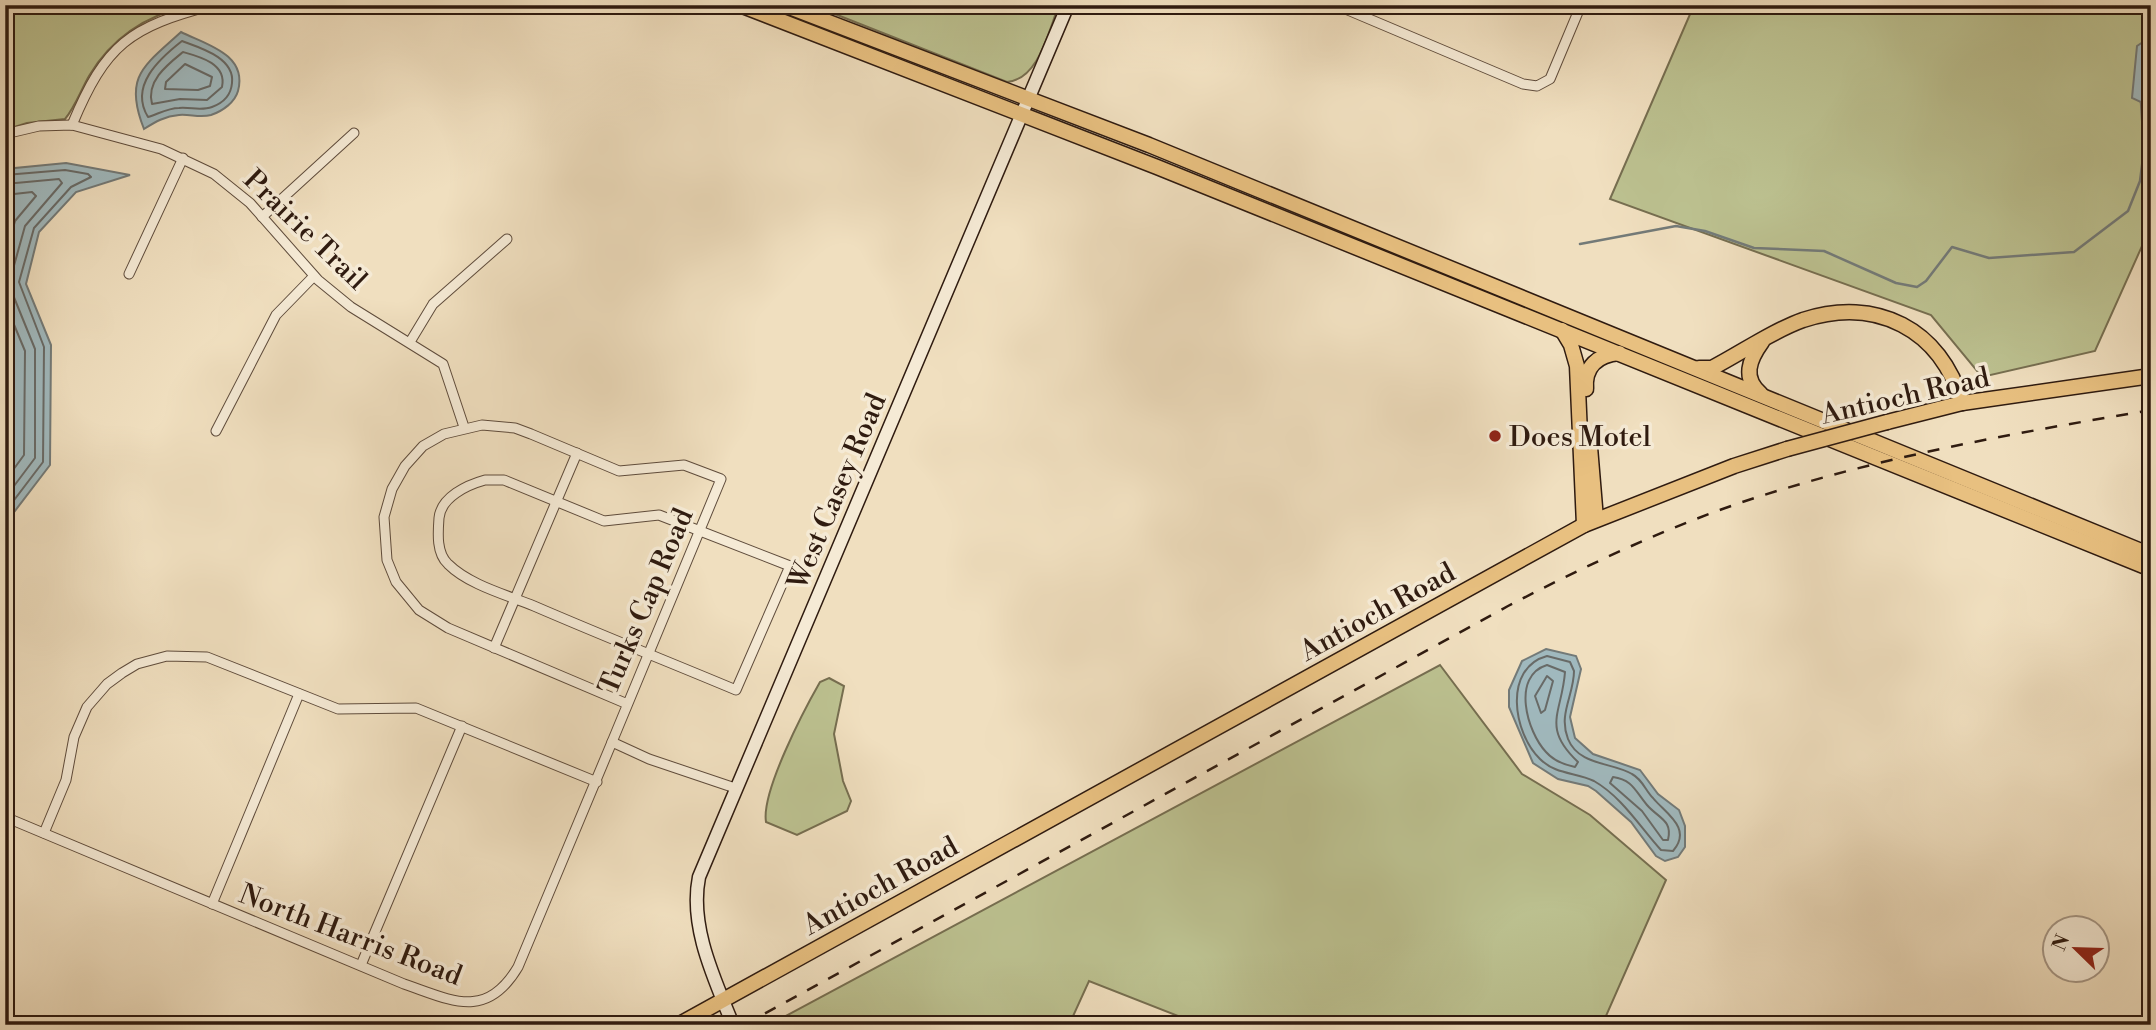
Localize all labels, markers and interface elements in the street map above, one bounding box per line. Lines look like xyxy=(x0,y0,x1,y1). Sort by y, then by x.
street label: Prairie Trail xyxy=(236,162,374,298)
street label: Antioch Road xyxy=(1817,360,1993,433)
street label: West Casey Road xyxy=(780,388,895,596)
place label: Does Motel xyxy=(1509,420,1651,455)
marker: Does Motel xyxy=(1487,428,1503,444)
street label: Turks Cap Road xyxy=(591,503,701,700)
street label: Antioch Road xyxy=(1293,555,1462,670)
street label: Antioch Road xyxy=(796,829,965,944)
street label: North Harris Road xyxy=(234,877,467,994)
north arrow xyxy=(2040,914,2110,984)
text: N xyxy=(2047,931,2075,954)

